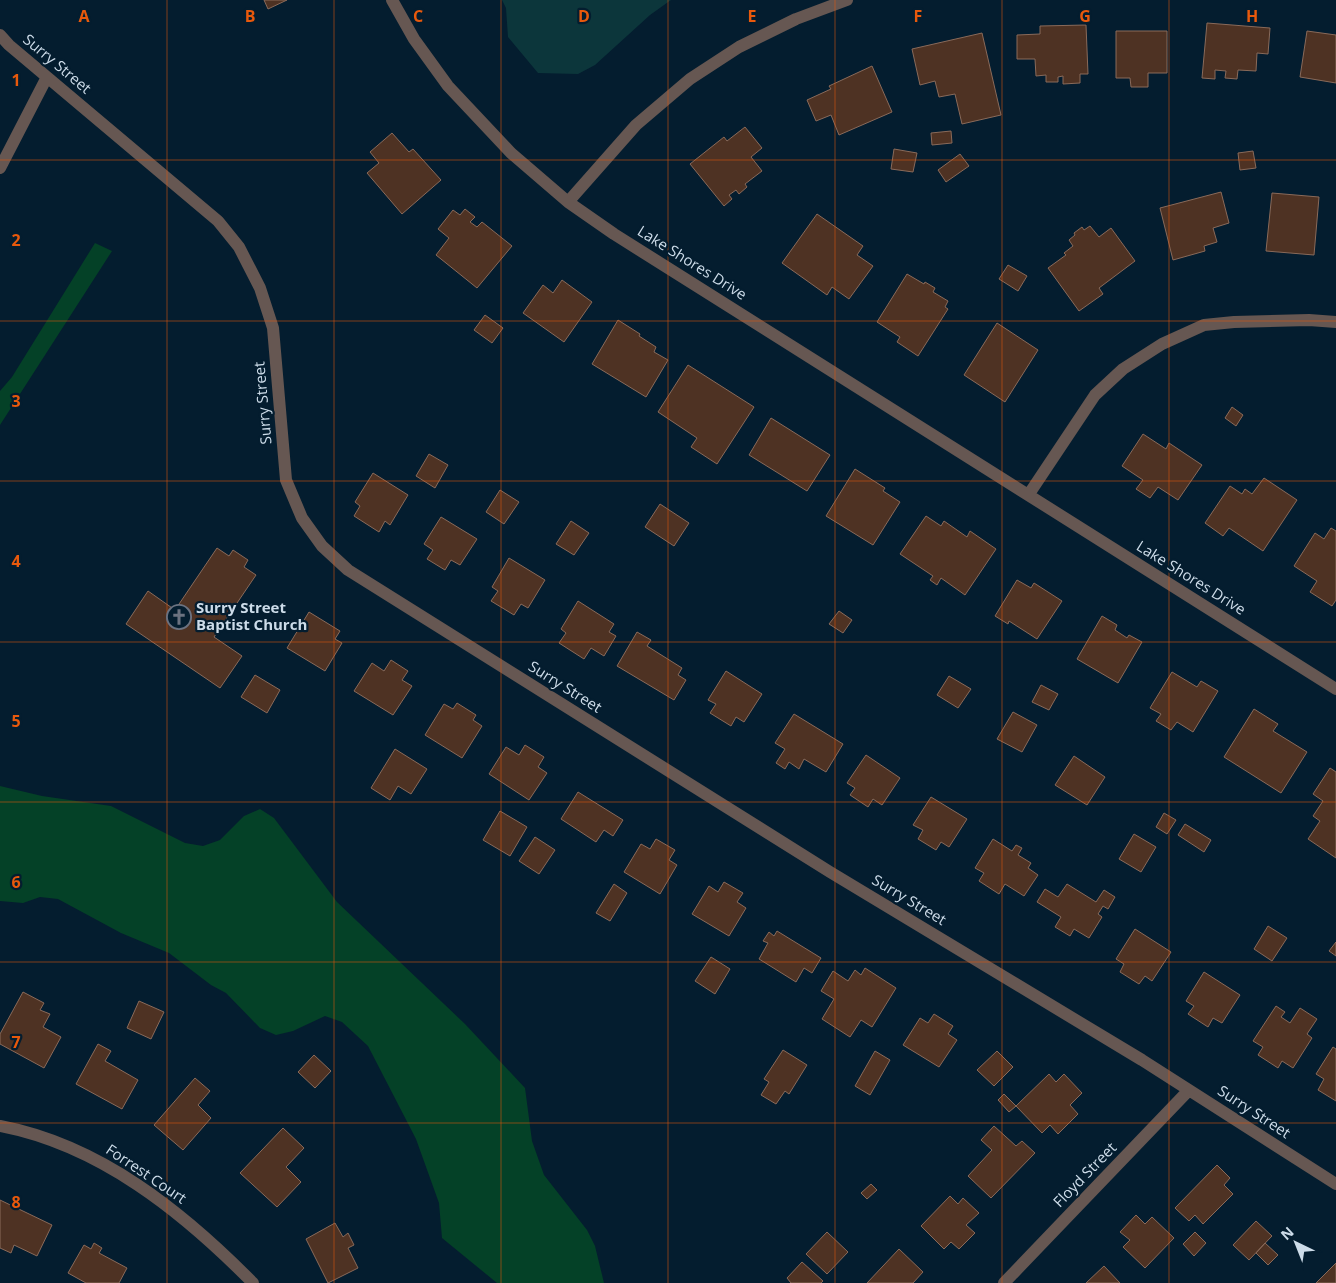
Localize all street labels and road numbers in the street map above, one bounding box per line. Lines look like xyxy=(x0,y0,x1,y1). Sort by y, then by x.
street label: Surry Street xyxy=(19,29,96,98)
street label: Lake Shores Drive xyxy=(634,221,751,304)
street label: Surry Street xyxy=(248,361,276,445)
street label: Lake Shores Drive xyxy=(1133,536,1250,619)
street label: Surry Street xyxy=(525,656,606,717)
street label: Surry Street xyxy=(869,869,950,929)
street label: Surry Street xyxy=(1214,1080,1295,1142)
street label: Floyd Street xyxy=(1048,1137,1120,1211)
street label: Forrest Court xyxy=(102,1139,191,1207)

